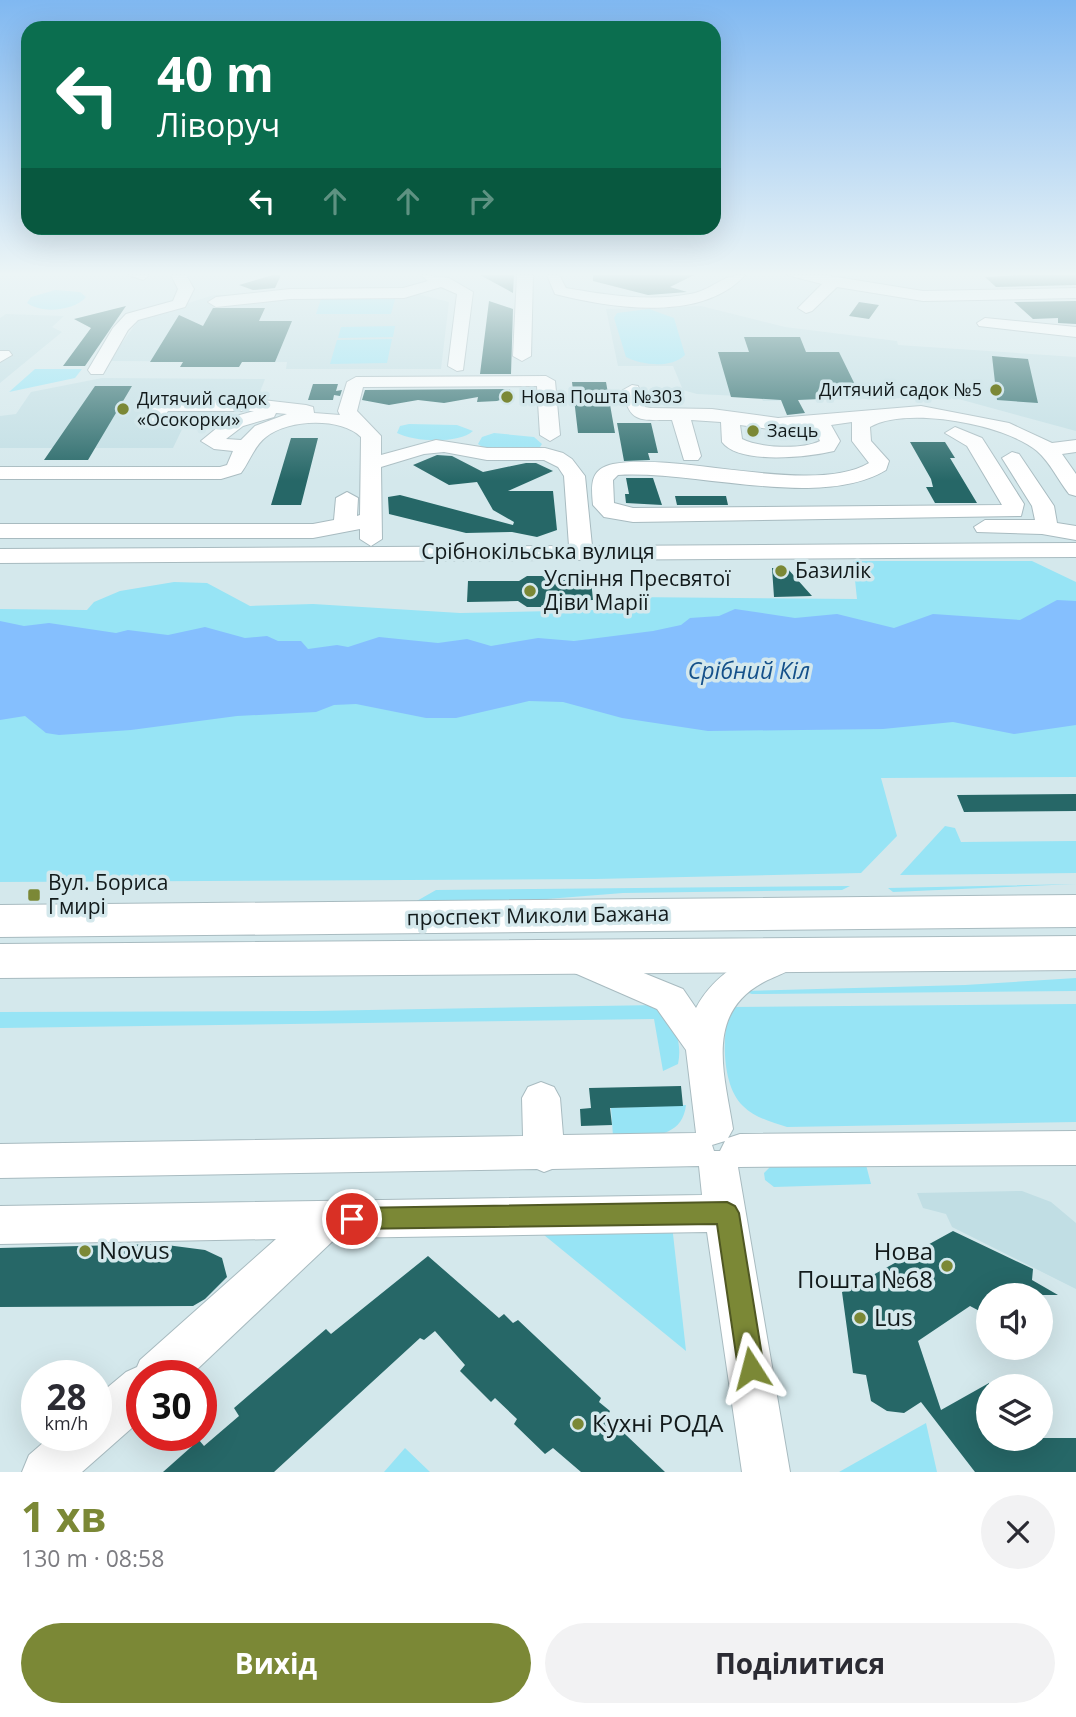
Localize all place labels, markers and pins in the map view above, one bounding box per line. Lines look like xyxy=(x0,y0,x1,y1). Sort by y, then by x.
place label: Дитячий садок №5 xyxy=(819,377,982,401)
marker: Дитячий садок №5 xyxy=(988,382,1004,398)
place label: Нова Пошта №303 xyxy=(521,384,682,408)
place label: Дитячий садок «Осокорки» xyxy=(137,386,267,431)
marker: Нова Пошта №303 xyxy=(499,389,515,405)
marker: Дитячий садок «Осокорки» xyxy=(115,401,131,417)
place label: Заєць xyxy=(767,418,818,442)
marker: Заєць xyxy=(745,423,761,439)
place label: Базилік xyxy=(795,556,871,584)
marker: Базилік xyxy=(773,563,789,579)
place label: Успіння Пресвятої Діви Марії xyxy=(544,564,731,616)
marker: Успіння Пресвятої Діви Марії xyxy=(522,583,538,599)
place label: Вул. Бориса Гмирі xyxy=(48,868,168,920)
marker: Вул. Бориса Гмирі xyxy=(26,887,42,903)
pin xyxy=(322,1189,382,1249)
place label: Novus xyxy=(99,1233,170,1266)
place label: Нова Пошта №68 xyxy=(797,1234,933,1295)
marker: Novus xyxy=(77,1243,93,1259)
marker: Нова Пошта №68 xyxy=(939,1258,955,1274)
place label: Lus xyxy=(874,1300,913,1333)
marker: Lus xyxy=(852,1310,868,1326)
place label: Кухні РОДА xyxy=(592,1406,724,1439)
marker: Кухні РОДА xyxy=(570,1416,586,1432)

